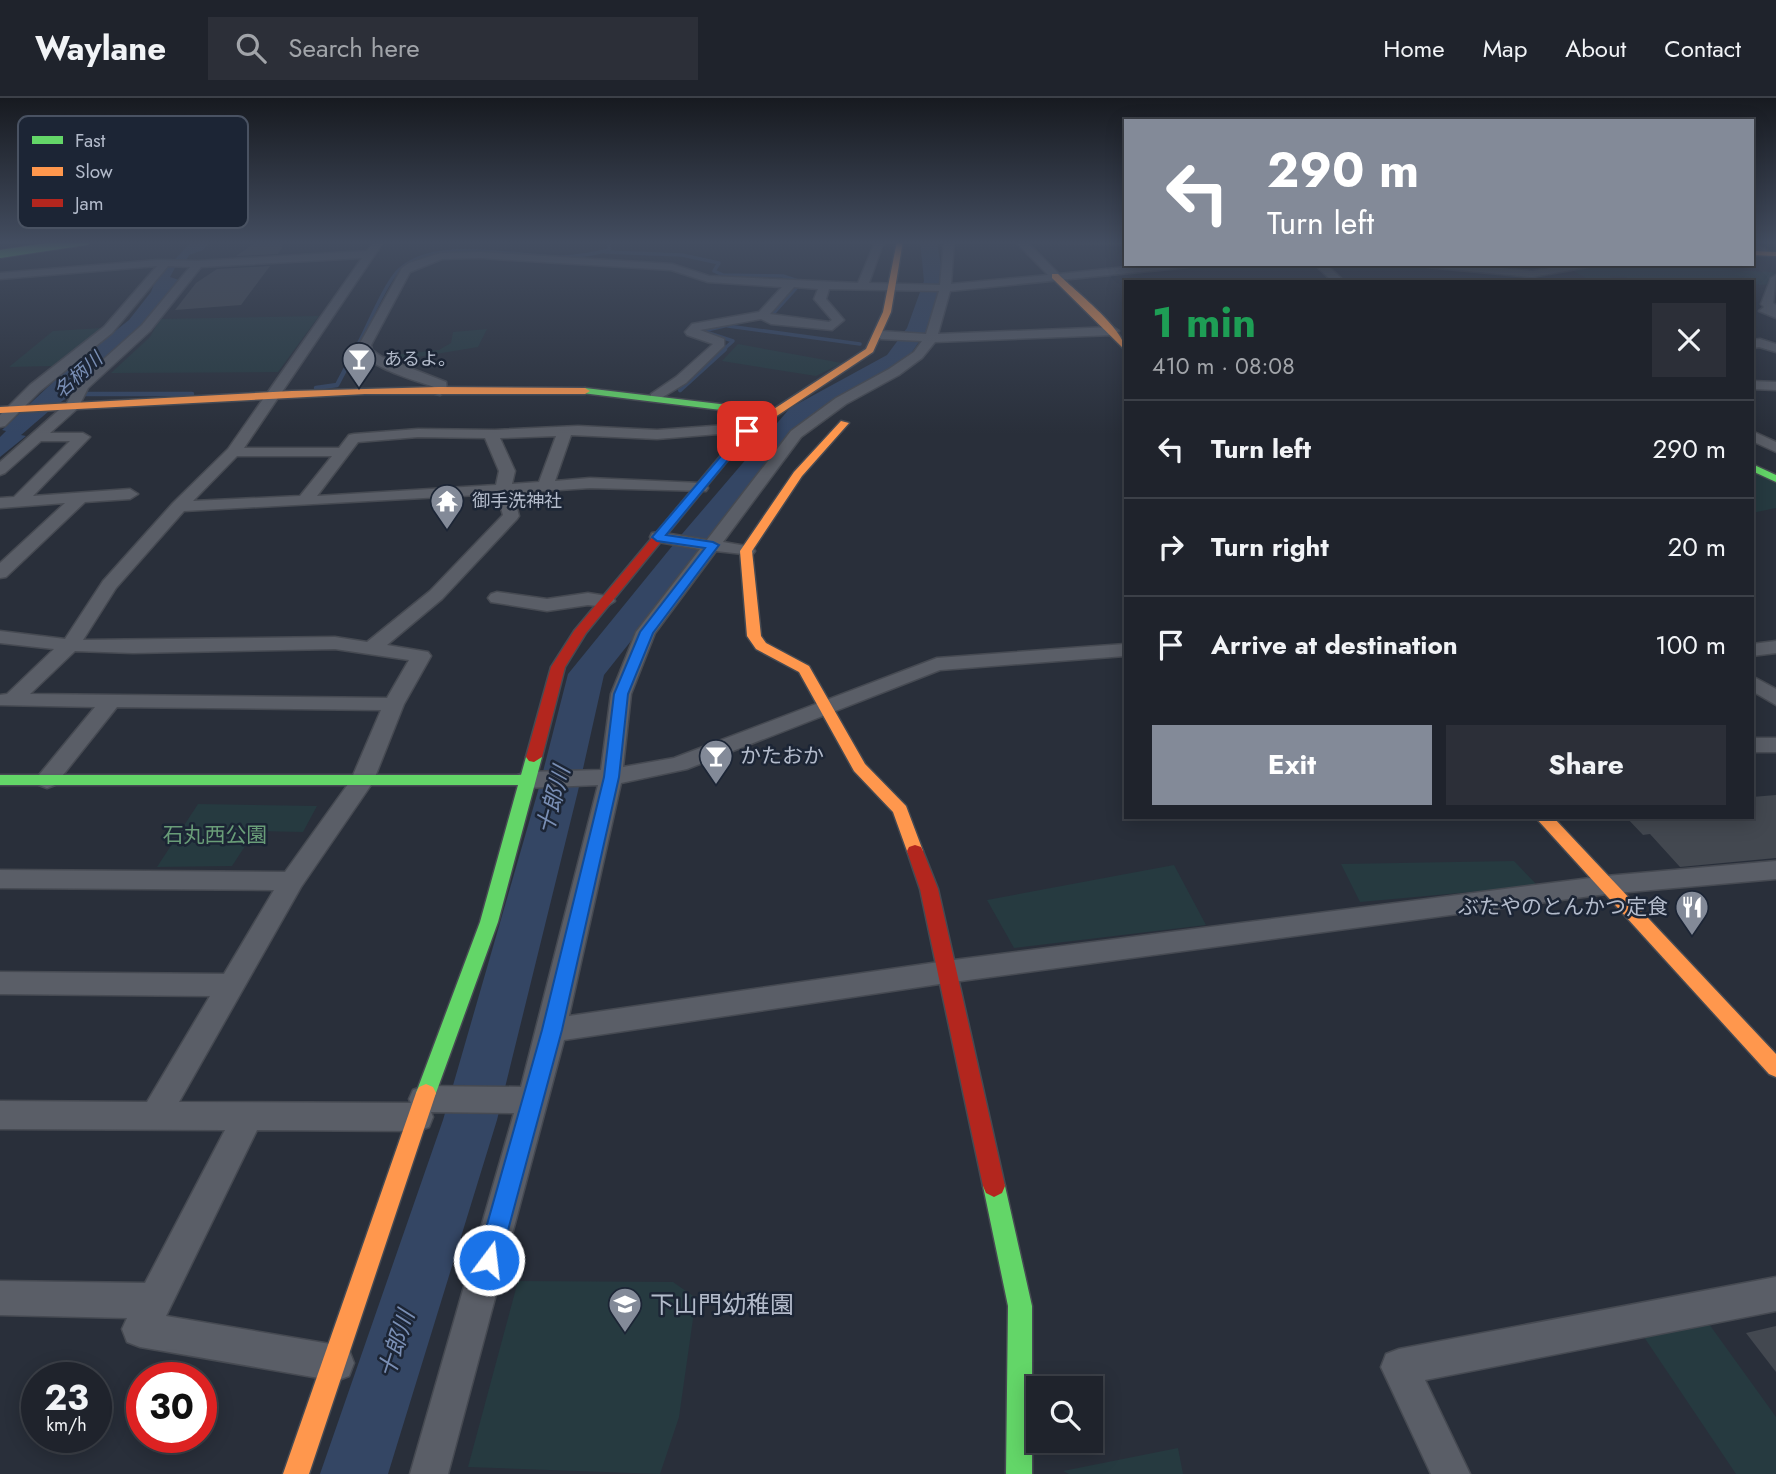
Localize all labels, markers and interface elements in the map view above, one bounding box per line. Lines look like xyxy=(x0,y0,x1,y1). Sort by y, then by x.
search box xyxy=(208,17,698,80)
text: Waylane xyxy=(35,25,166,72)
icon: search xyxy=(232,29,270,67)
text: Search here xyxy=(288,29,420,67)
text: Home xyxy=(1383,31,1445,66)
text: Map xyxy=(1483,31,1527,66)
text: About xyxy=(1565,31,1626,66)
text: Contact xyxy=(1664,31,1741,66)
legend xyxy=(18,116,248,228)
text: Fast xyxy=(75,127,106,154)
text: 290 m xyxy=(1267,135,1419,205)
icon: left xyxy=(1152,147,1243,238)
text: Slow xyxy=(75,158,113,185)
text: Jam xyxy=(72,190,104,217)
text: Turn left xyxy=(1267,200,1374,246)
text: 1 min xyxy=(1152,292,1256,353)
button: close xyxy=(1652,303,1726,377)
bar icon: あるよ。 xyxy=(340,340,378,389)
water label: 名柄川 xyxy=(48,345,110,404)
place label: あるよ。 xyxy=(384,346,456,372)
text: 410 m · 08:08 xyxy=(1152,349,1295,383)
pin xyxy=(717,401,777,461)
icon: arrive xyxy=(728,412,766,450)
icon: left xyxy=(1152,430,1190,468)
text: Turn left xyxy=(1211,430,1311,468)
text: 290 m xyxy=(1653,430,1726,468)
temple icon: 御手洗神社 xyxy=(428,482,466,531)
place label: 御手洗神社 xyxy=(472,488,562,514)
icon: right xyxy=(1152,528,1190,566)
text: Turn right xyxy=(1211,528,1329,566)
text: 20 m xyxy=(1668,528,1726,566)
icon: arrive xyxy=(1152,626,1190,664)
text: Arrive at destination xyxy=(1211,626,1458,664)
text: 100 m xyxy=(1655,626,1726,664)
button: Exit xyxy=(1152,725,1432,805)
button: Share xyxy=(1446,725,1726,805)
bar icon: かたおか xyxy=(697,737,735,786)
place label: かたおか xyxy=(740,741,824,771)
water label: 十郎川 xyxy=(528,759,579,838)
park label: 石丸西公園 xyxy=(163,820,268,850)
restaurant icon: ぶたやのとんかつ定食 xyxy=(1673,888,1711,937)
place label: ぶたやのとんかつ定食 xyxy=(1458,892,1668,922)
position arrow xyxy=(452,1223,526,1297)
school or university icon: 下山門幼稚園 xyxy=(606,1285,644,1334)
place label: 下山門幼稚園 xyxy=(650,1287,794,1322)
water label: 十郎川 xyxy=(369,1303,424,1382)
speed limit sign: 30 xyxy=(126,1362,217,1453)
text: 23 xyxy=(44,1373,89,1423)
map controls xyxy=(1026,1376,1103,1453)
button: search xyxy=(1026,1376,1103,1453)
text: km/h xyxy=(46,1412,87,1438)

